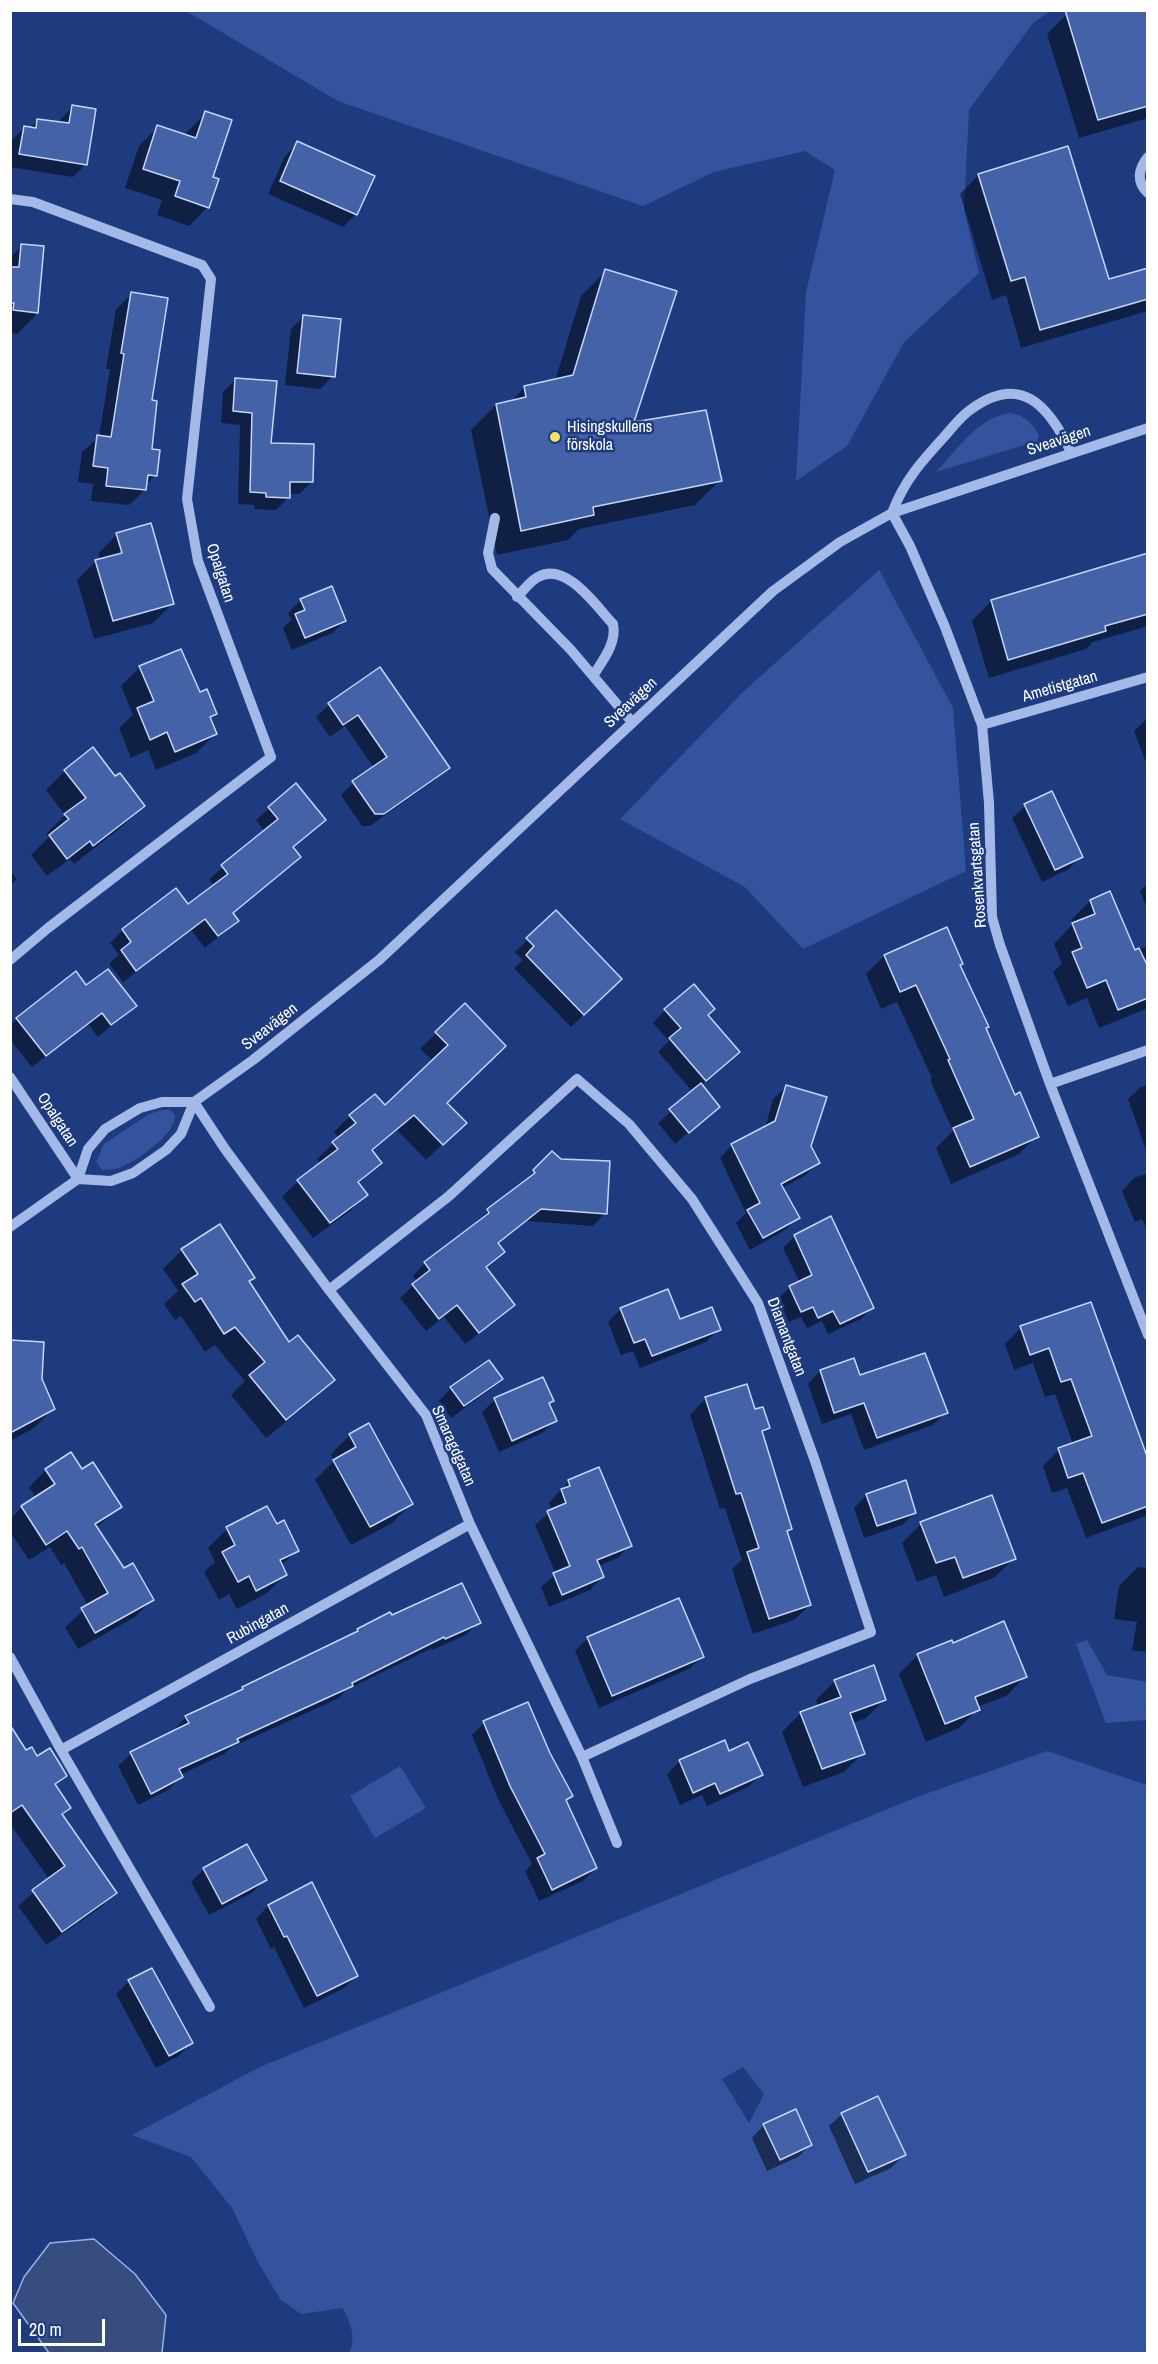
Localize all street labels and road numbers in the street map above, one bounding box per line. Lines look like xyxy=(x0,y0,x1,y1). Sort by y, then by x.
street label: Sveavägen xyxy=(1025,422,1093,460)
street label: Opalgatan xyxy=(202,541,238,605)
street label: Ametistgatan xyxy=(1020,667,1100,707)
street label: Sveavägen xyxy=(600,674,662,732)
street label: Rosenkvartsgatan xyxy=(965,822,991,928)
street label: Sveavägen xyxy=(238,999,302,1055)
street label: Opalgatan xyxy=(32,1089,82,1151)
street label: Diamantgatan xyxy=(762,1295,810,1379)
street label: Smaragdgatan xyxy=(427,1403,479,1489)
street label: Rubingatan xyxy=(224,1599,292,1649)

